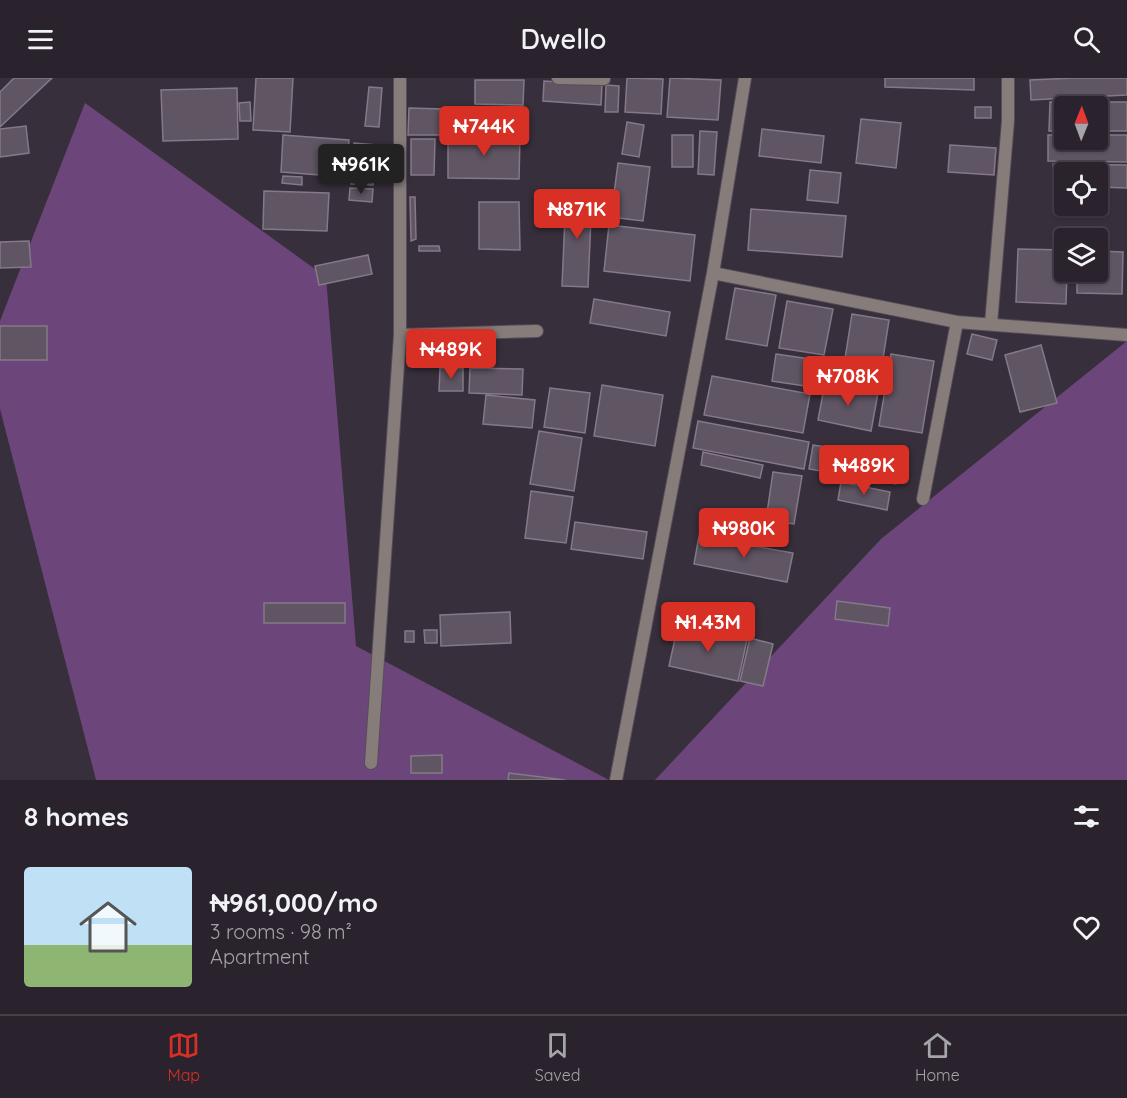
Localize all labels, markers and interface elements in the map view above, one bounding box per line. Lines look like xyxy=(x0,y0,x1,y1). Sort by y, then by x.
text: Dwello xyxy=(521,22,606,56)
icon: menu xyxy=(24,23,57,56)
icon: search xyxy=(1070,23,1103,56)
north arrow xyxy=(1054,96,1108,150)
map controls xyxy=(1054,96,1108,282)
pin: ₦744K xyxy=(442,106,526,157)
text: ₦744K xyxy=(453,113,515,138)
pin: ₦961K xyxy=(319,144,403,195)
text: ₦961K xyxy=(332,151,390,176)
button: locate xyxy=(1054,162,1108,216)
pin: ₦871K xyxy=(535,189,619,240)
text: ₦871K xyxy=(548,196,606,221)
button: layers xyxy=(1054,228,1108,282)
pin: ₦489K xyxy=(409,329,493,380)
text: ₦489K xyxy=(420,336,482,361)
pin: ₦708K xyxy=(806,356,890,407)
text: ₦708K xyxy=(817,363,879,388)
pin: ₦489K xyxy=(822,445,906,496)
text: ₦489K xyxy=(833,452,895,477)
pin: ₦980K xyxy=(702,508,786,559)
text: ₦980K xyxy=(713,515,775,540)
pin: ₦1.43M xyxy=(659,602,757,653)
text: ₦1.43M xyxy=(675,609,741,634)
text: 8 homes xyxy=(24,800,129,833)
icon: filters xyxy=(1070,800,1103,833)
text: ₦961,000/mo xyxy=(210,886,378,919)
icon: home xyxy=(72,891,144,963)
icon: heart xyxy=(1070,911,1103,944)
text: 3 rooms · 98 m² xyxy=(210,919,352,944)
text: Apartment xyxy=(210,944,310,969)
tab: Map xyxy=(167,1029,200,1085)
tab: Saved xyxy=(535,1029,580,1085)
tab: Home xyxy=(915,1029,960,1085)

